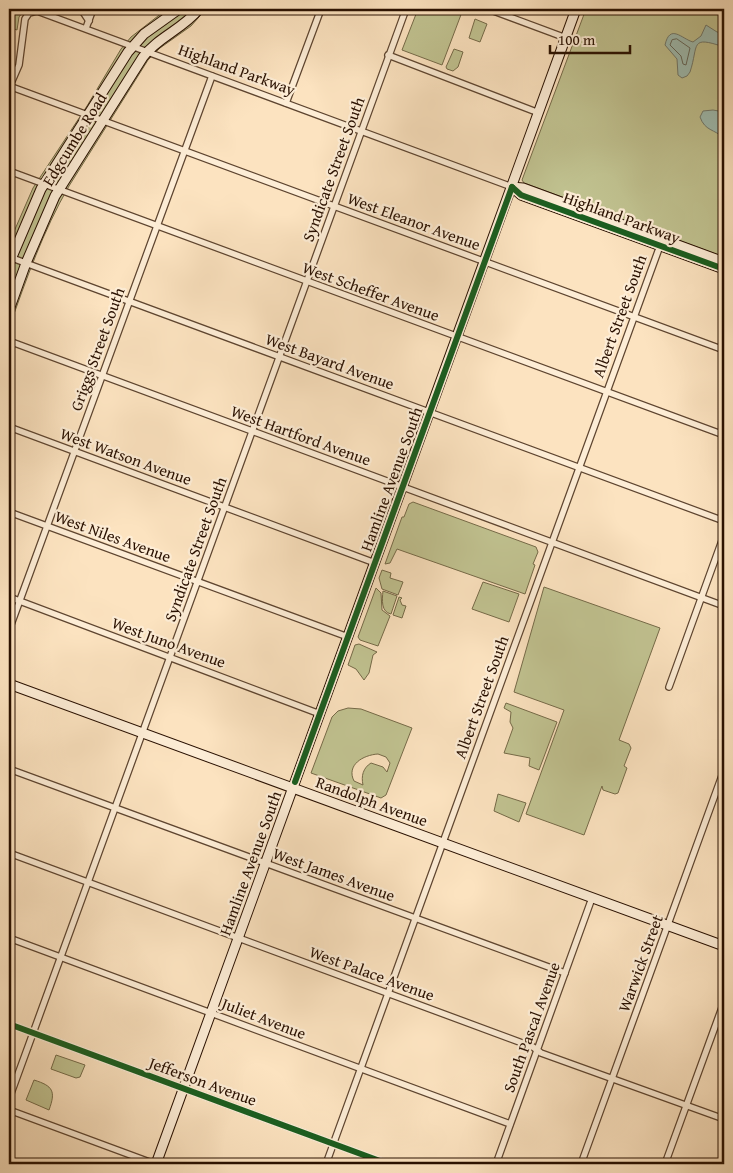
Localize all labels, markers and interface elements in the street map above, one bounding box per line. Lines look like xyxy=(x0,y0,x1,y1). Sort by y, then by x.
scale bar xyxy=(550,22,630,54)
text: 100 m xyxy=(558,29,596,50)
street label: Highland Parkway xyxy=(175,37,299,101)
street label: Edgcumbe Road xyxy=(36,87,113,190)
street label: Syndicate Street South xyxy=(296,93,370,245)
street label: Highland Parkway xyxy=(560,185,684,249)
street label: West Eleanor Avenue xyxy=(344,186,484,256)
street label: Albert Street South xyxy=(586,251,652,381)
street label: West Scheffer Avenue xyxy=(299,255,443,327)
street label: Griggs Street South xyxy=(64,284,130,414)
street label: West Bayard Avenue xyxy=(262,327,398,395)
street label: West Hartford Avenue xyxy=(228,399,374,471)
street label: Hamline Avenue South xyxy=(354,403,428,555)
street label: West Watson Avenue xyxy=(57,421,195,491)
street label: Syndicate Street South xyxy=(158,473,232,625)
street label: West Niles Avenue xyxy=(52,504,174,568)
street label: West Juno Avenue xyxy=(109,610,229,674)
street label: Albert Street South xyxy=(448,632,514,762)
street label: Randolph Avenue xyxy=(313,770,431,832)
street label: Hamline Avenue South xyxy=(213,787,287,939)
street label: West James Avenue xyxy=(270,841,398,907)
street label: Warwick Street xyxy=(611,911,669,1015)
street label: West Palace Avenue xyxy=(306,939,438,1007)
street label: South Pascal Avenue xyxy=(496,958,566,1096)
street label: Juliet Avenue xyxy=(217,990,310,1045)
street label: Jefferson Avenue xyxy=(144,1050,260,1112)

